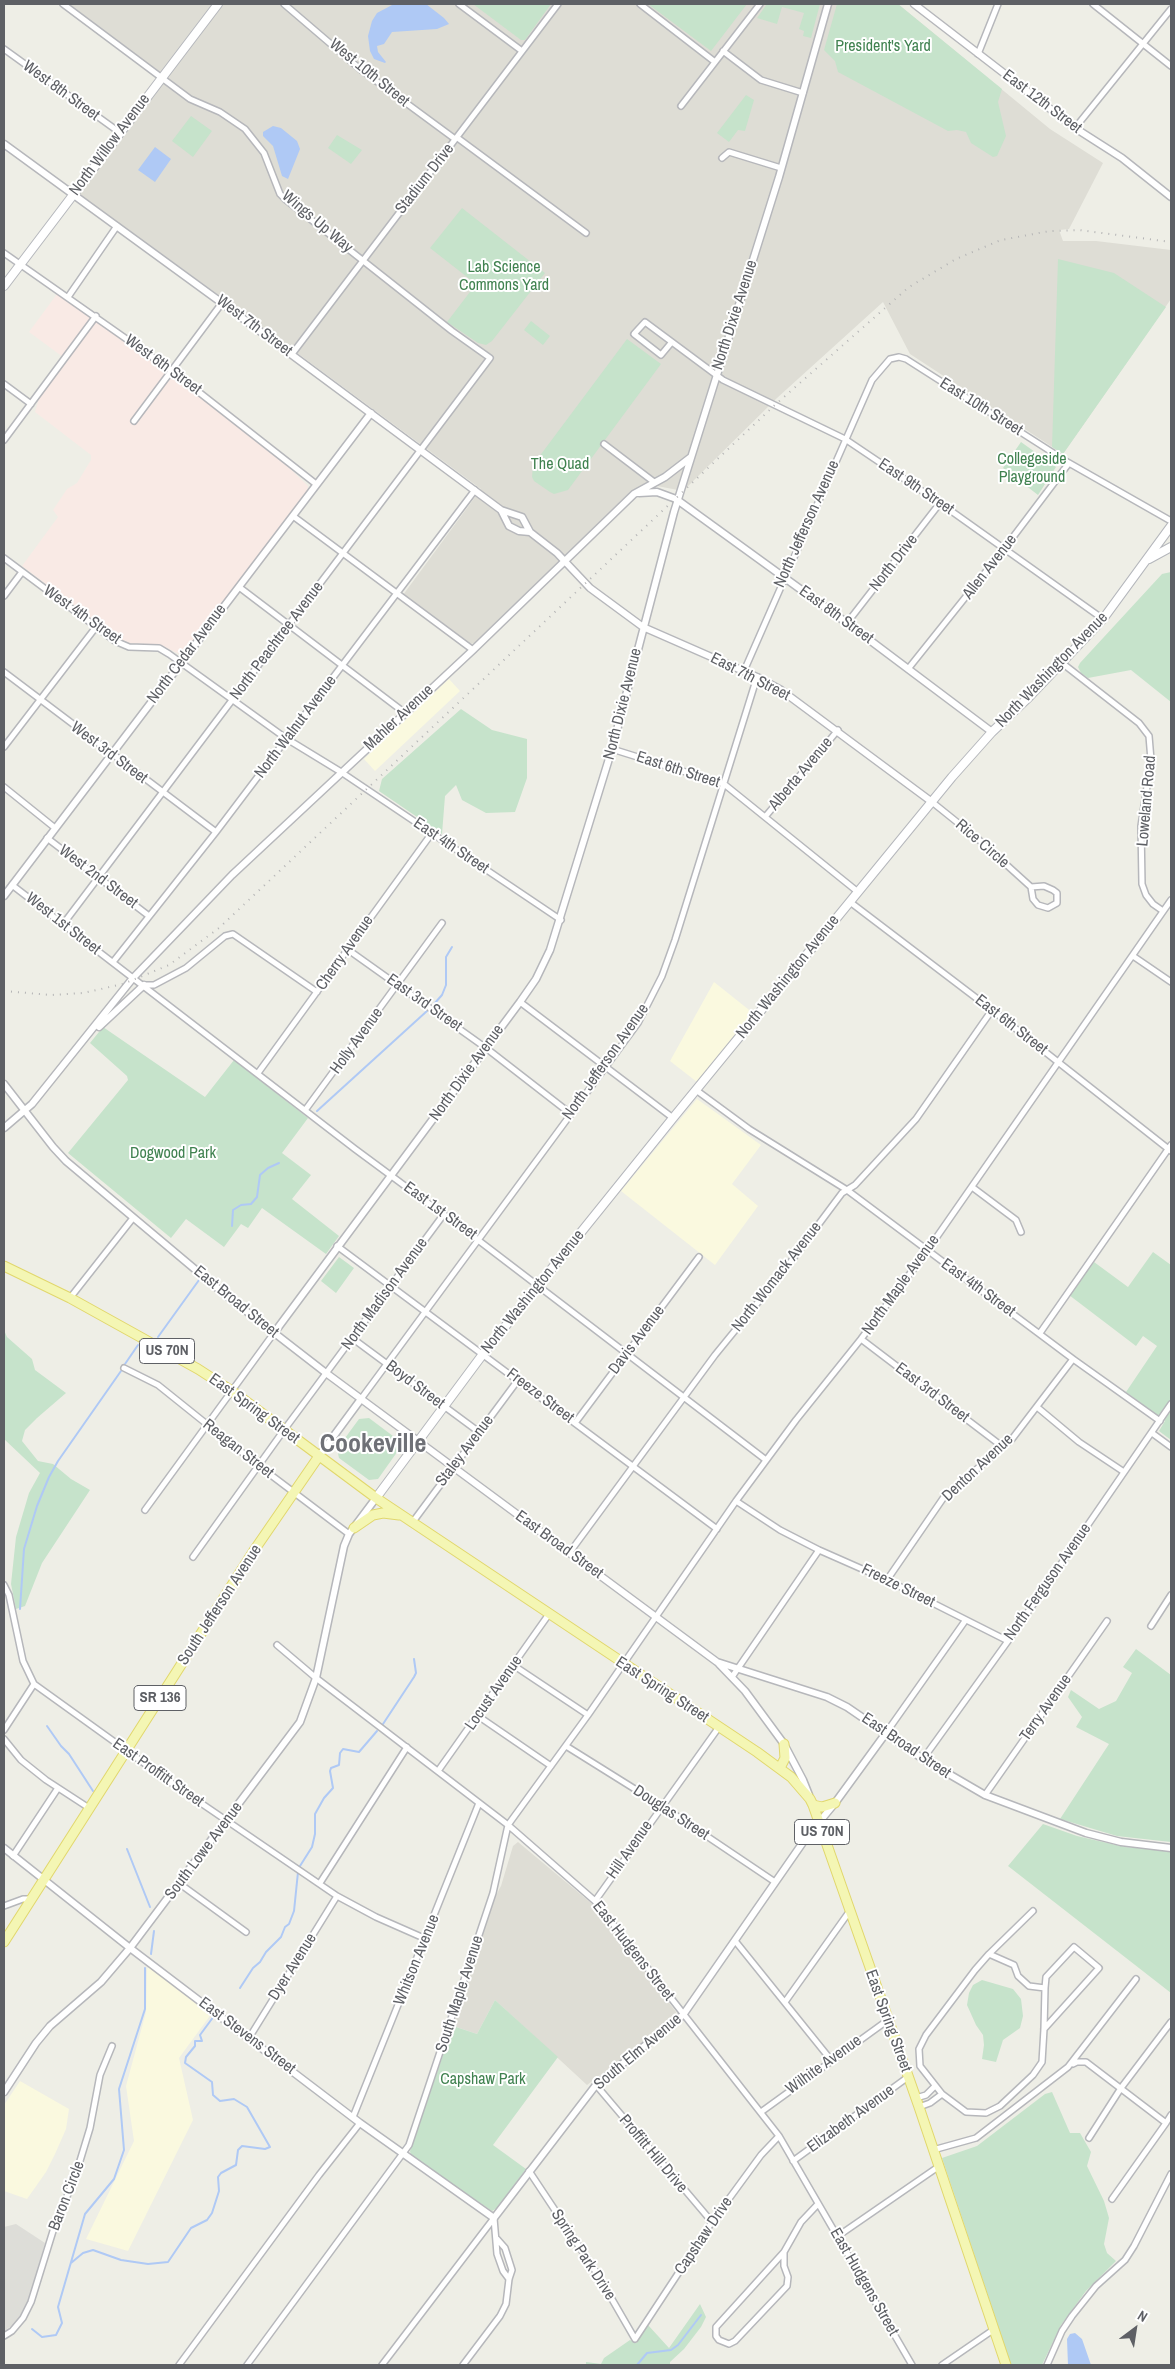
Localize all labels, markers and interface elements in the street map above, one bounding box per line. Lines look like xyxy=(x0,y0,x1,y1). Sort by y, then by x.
street label: West 10th Street xyxy=(325,35,413,111)
park label: President's Yard xyxy=(835,37,931,57)
street label: West 8th Street xyxy=(19,57,103,125)
street label: East 12th Street xyxy=(999,66,1085,138)
street label: North Willow Avenue xyxy=(66,90,154,200)
street label: Stadium Drive xyxy=(392,140,458,218)
street label: Wings Up Way xyxy=(278,187,356,257)
park label: Lab Science Commons Yard xyxy=(459,258,549,296)
street label: North Dixie Avenue xyxy=(708,258,762,372)
street label: West 7th Street xyxy=(212,291,296,361)
street label: West 6th Street xyxy=(121,331,205,399)
street label: East 10th Street xyxy=(936,374,1026,440)
park label: Collegeside Playground xyxy=(997,450,1067,488)
park label: The Quad xyxy=(531,455,589,475)
street label: East 9th Street xyxy=(875,455,957,519)
street label: North Jefferson Avenue xyxy=(770,457,844,591)
street label: North Drive xyxy=(866,531,922,595)
street label: Allen Avenue xyxy=(959,531,1021,603)
street label: North Peachtree Avenue xyxy=(226,578,328,704)
street label: West 4th Street xyxy=(40,581,124,649)
street label: East 8th Street xyxy=(795,582,877,648)
street label: North Cedar Avenue xyxy=(143,601,231,707)
street label: North Washington Avenue xyxy=(992,608,1112,732)
street label: North Dixie Avenue xyxy=(600,646,646,762)
street label: East 7th Street xyxy=(707,649,793,705)
street label: North Walnut Avenue xyxy=(251,672,341,782)
street label: Mahler Avenue xyxy=(360,681,438,755)
street label: West 3rd Street xyxy=(67,718,151,788)
street label: Alberta Avenue xyxy=(765,734,837,814)
street label: East 6th Street xyxy=(634,747,722,793)
street label: Loweland Road xyxy=(1133,755,1161,847)
street label: East 4th Street xyxy=(410,814,492,878)
street label: Rice Circle xyxy=(951,815,1013,873)
street label: West 2nd Street xyxy=(55,841,141,913)
street label: West 1st Street xyxy=(22,889,104,959)
street label: North Washington Avenue xyxy=(732,911,844,1043)
street label: Cherry Avenue xyxy=(312,912,378,994)
street label: East 3rd Street xyxy=(383,970,465,1036)
street label: East 6th Street xyxy=(971,991,1051,1059)
street label: North Jefferson Avenue xyxy=(559,1000,653,1124)
street label: Holly Avenue xyxy=(327,1004,387,1078)
street label: North Dixie Avenue xyxy=(426,1021,508,1125)
park label: Dogwood Park xyxy=(130,1144,216,1164)
street label: East 1st Street xyxy=(400,1178,480,1244)
street label: North Womack Avenue xyxy=(728,1218,826,1336)
street label: North Washington Avenue xyxy=(477,1226,589,1358)
street label: North Maple Avenue xyxy=(858,1231,944,1339)
street label: North Madison Avenue xyxy=(338,1234,432,1354)
street label: East 4th Street xyxy=(937,1255,1019,1321)
street label: East Broad Street xyxy=(190,1262,282,1342)
street label: Davis Avenue xyxy=(605,1302,669,1378)
road number: US 70N xyxy=(140,1338,194,1364)
street label: Boyd Street xyxy=(382,1357,448,1413)
street label: East 3rd Street xyxy=(891,1359,973,1427)
street label: Freeze Street xyxy=(502,1364,578,1428)
street label: East Spring Street xyxy=(205,1370,303,1448)
street label: Staley Avenue xyxy=(432,1412,498,1490)
street label: Reagan Street xyxy=(199,1415,277,1483)
district label: Cookeville xyxy=(320,1429,426,1461)
street label: Denton Avenue xyxy=(938,1430,1018,1506)
street label: East Broad Street xyxy=(511,1507,607,1583)
street label: North Ferguson Avenue xyxy=(1000,1520,1096,1644)
street label: South Jefferson Avenue xyxy=(174,1541,266,1669)
street label: Freeze Street xyxy=(858,1560,938,1612)
street label: Locust Avenue xyxy=(461,1652,527,1734)
street label: East Spring Street xyxy=(612,1653,712,1727)
street label: Terry Avenue xyxy=(1016,1671,1076,1745)
road number: SR 136 xyxy=(134,1686,186,1710)
street label: East Broad Street xyxy=(858,1709,954,1783)
street label: East Proffitt Street xyxy=(109,1734,207,1812)
street label: Douglas Street xyxy=(629,1781,713,1845)
street label: South Lowe Avenue xyxy=(161,1798,247,1904)
street label: Hill Avenue xyxy=(603,1817,657,1883)
road number: US 70N xyxy=(794,1820,850,1844)
street label: East Hudgens Street xyxy=(588,1897,678,2005)
street label: Whitson Avenue xyxy=(390,1912,444,2008)
street label: Dyer Avenue xyxy=(265,1930,321,2004)
street label: South Maple Avenue xyxy=(432,1933,488,2055)
street label: East Spring Street xyxy=(861,1967,915,2075)
street label: East Stevens Street xyxy=(195,1993,299,2079)
street label: South Elm Avenue xyxy=(590,2010,686,2094)
street label: Wilhite Avenue xyxy=(782,2031,866,2099)
park label: Capshaw Park xyxy=(440,2070,526,2090)
street label: Elizabeth Avenue xyxy=(804,2081,898,2157)
street label: Proffitt Hill Drive xyxy=(615,2111,691,2197)
street label: Baron Circle xyxy=(45,2159,89,2233)
street label: Capshaw Drive xyxy=(671,2193,737,2279)
street label: Spring Park Drive xyxy=(547,2206,619,2304)
street label: East Hudgens Street xyxy=(825,2225,903,2339)
north arrow xyxy=(1110,2304,1160,2354)
text: N xyxy=(1135,2306,1151,2326)

